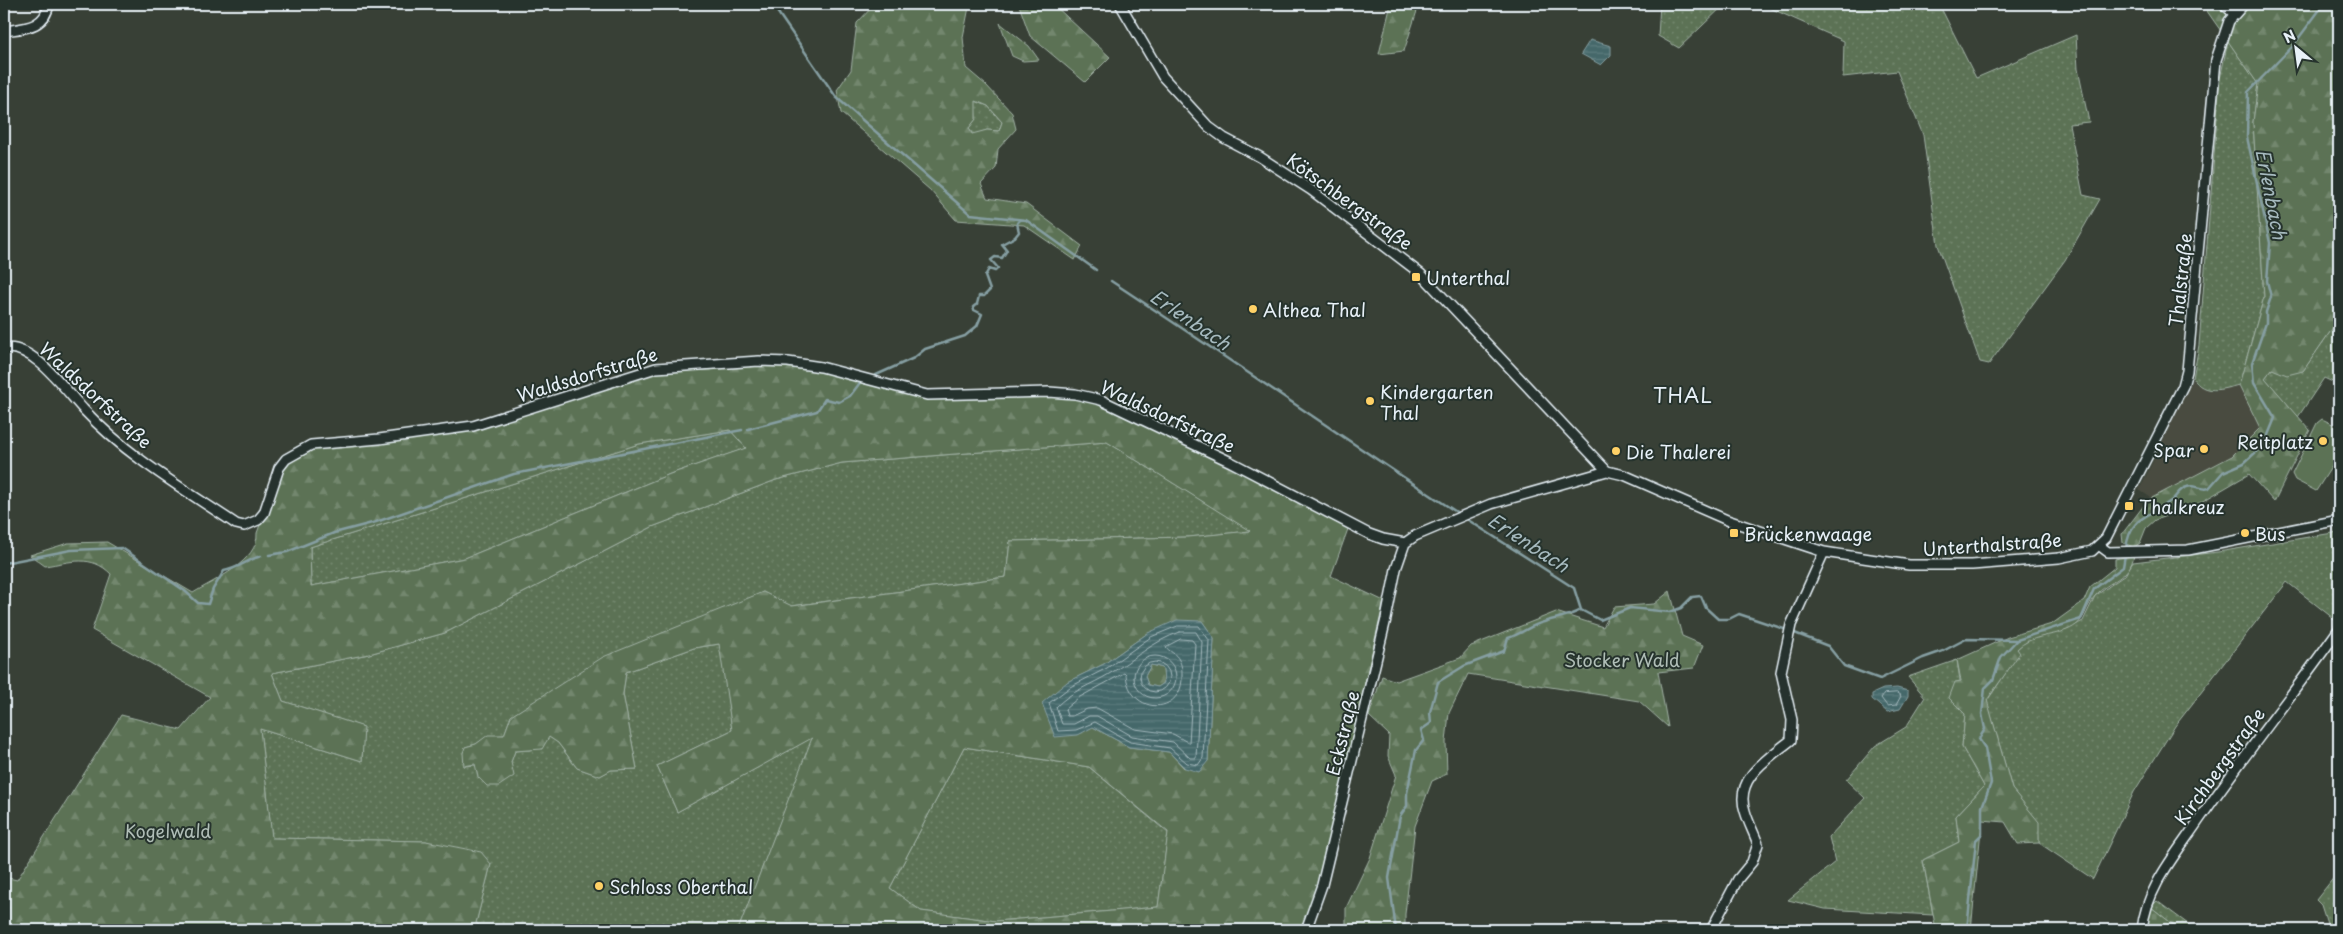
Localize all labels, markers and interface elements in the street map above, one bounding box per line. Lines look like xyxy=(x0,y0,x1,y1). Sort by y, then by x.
north arrow xyxy=(2270,22,2320,72)
text: N xyxy=(2280,24,2299,48)
street label: Kötschbergstraße xyxy=(1281,146,1419,256)
water label: Erlenbach xyxy=(2250,146,2295,243)
street label: Thalstraße xyxy=(2162,232,2198,328)
place label: Unterthal xyxy=(1426,264,1510,291)
marker: Unterthal xyxy=(1410,271,1422,283)
water label: Erlenbach xyxy=(1145,282,1238,357)
place label: Althea Thal xyxy=(1263,296,1366,323)
marker: Althea Thal xyxy=(1247,303,1259,315)
street label: Waldsdorfstraße xyxy=(34,335,158,455)
street label: Waldsdorfstraße xyxy=(513,340,661,408)
street label: Waldsdorfstraße xyxy=(1096,373,1240,459)
place label: Kindergarten Thal xyxy=(1380,378,1494,426)
district label: THAL xyxy=(1653,380,1713,410)
marker: Kindergarten Thal xyxy=(1364,395,1376,407)
place label: Reitplatz xyxy=(2237,428,2313,455)
marker: Reitplatz xyxy=(2317,435,2329,447)
place label: Spar xyxy=(2153,436,2195,463)
place label: Die Thalerei xyxy=(1626,438,1731,465)
marker: Spar xyxy=(2198,443,2210,455)
marker: Die Thalerei xyxy=(1610,445,1622,457)
place label: Thalkreuz xyxy=(2139,493,2225,520)
marker: Thalkreuz xyxy=(2123,500,2135,512)
water label: Erlenbach xyxy=(1483,505,1576,579)
place label: Brückenwaage xyxy=(1744,520,1872,547)
place label: Bus xyxy=(2255,520,2285,547)
street label: Unterthalstraße xyxy=(1922,526,2062,562)
marker: Brückenwaage xyxy=(1728,527,1740,539)
marker: Bus xyxy=(2239,527,2251,539)
park label: Stocker Wald xyxy=(1564,646,1680,673)
street label: Eckstraße xyxy=(1318,688,1366,778)
street label: Kirchbergstraße xyxy=(2167,702,2271,830)
park label: Kogelwald xyxy=(125,817,211,844)
place label: Schloss Oberthal xyxy=(609,873,753,900)
marker: Schloss Oberthal xyxy=(593,880,605,892)

